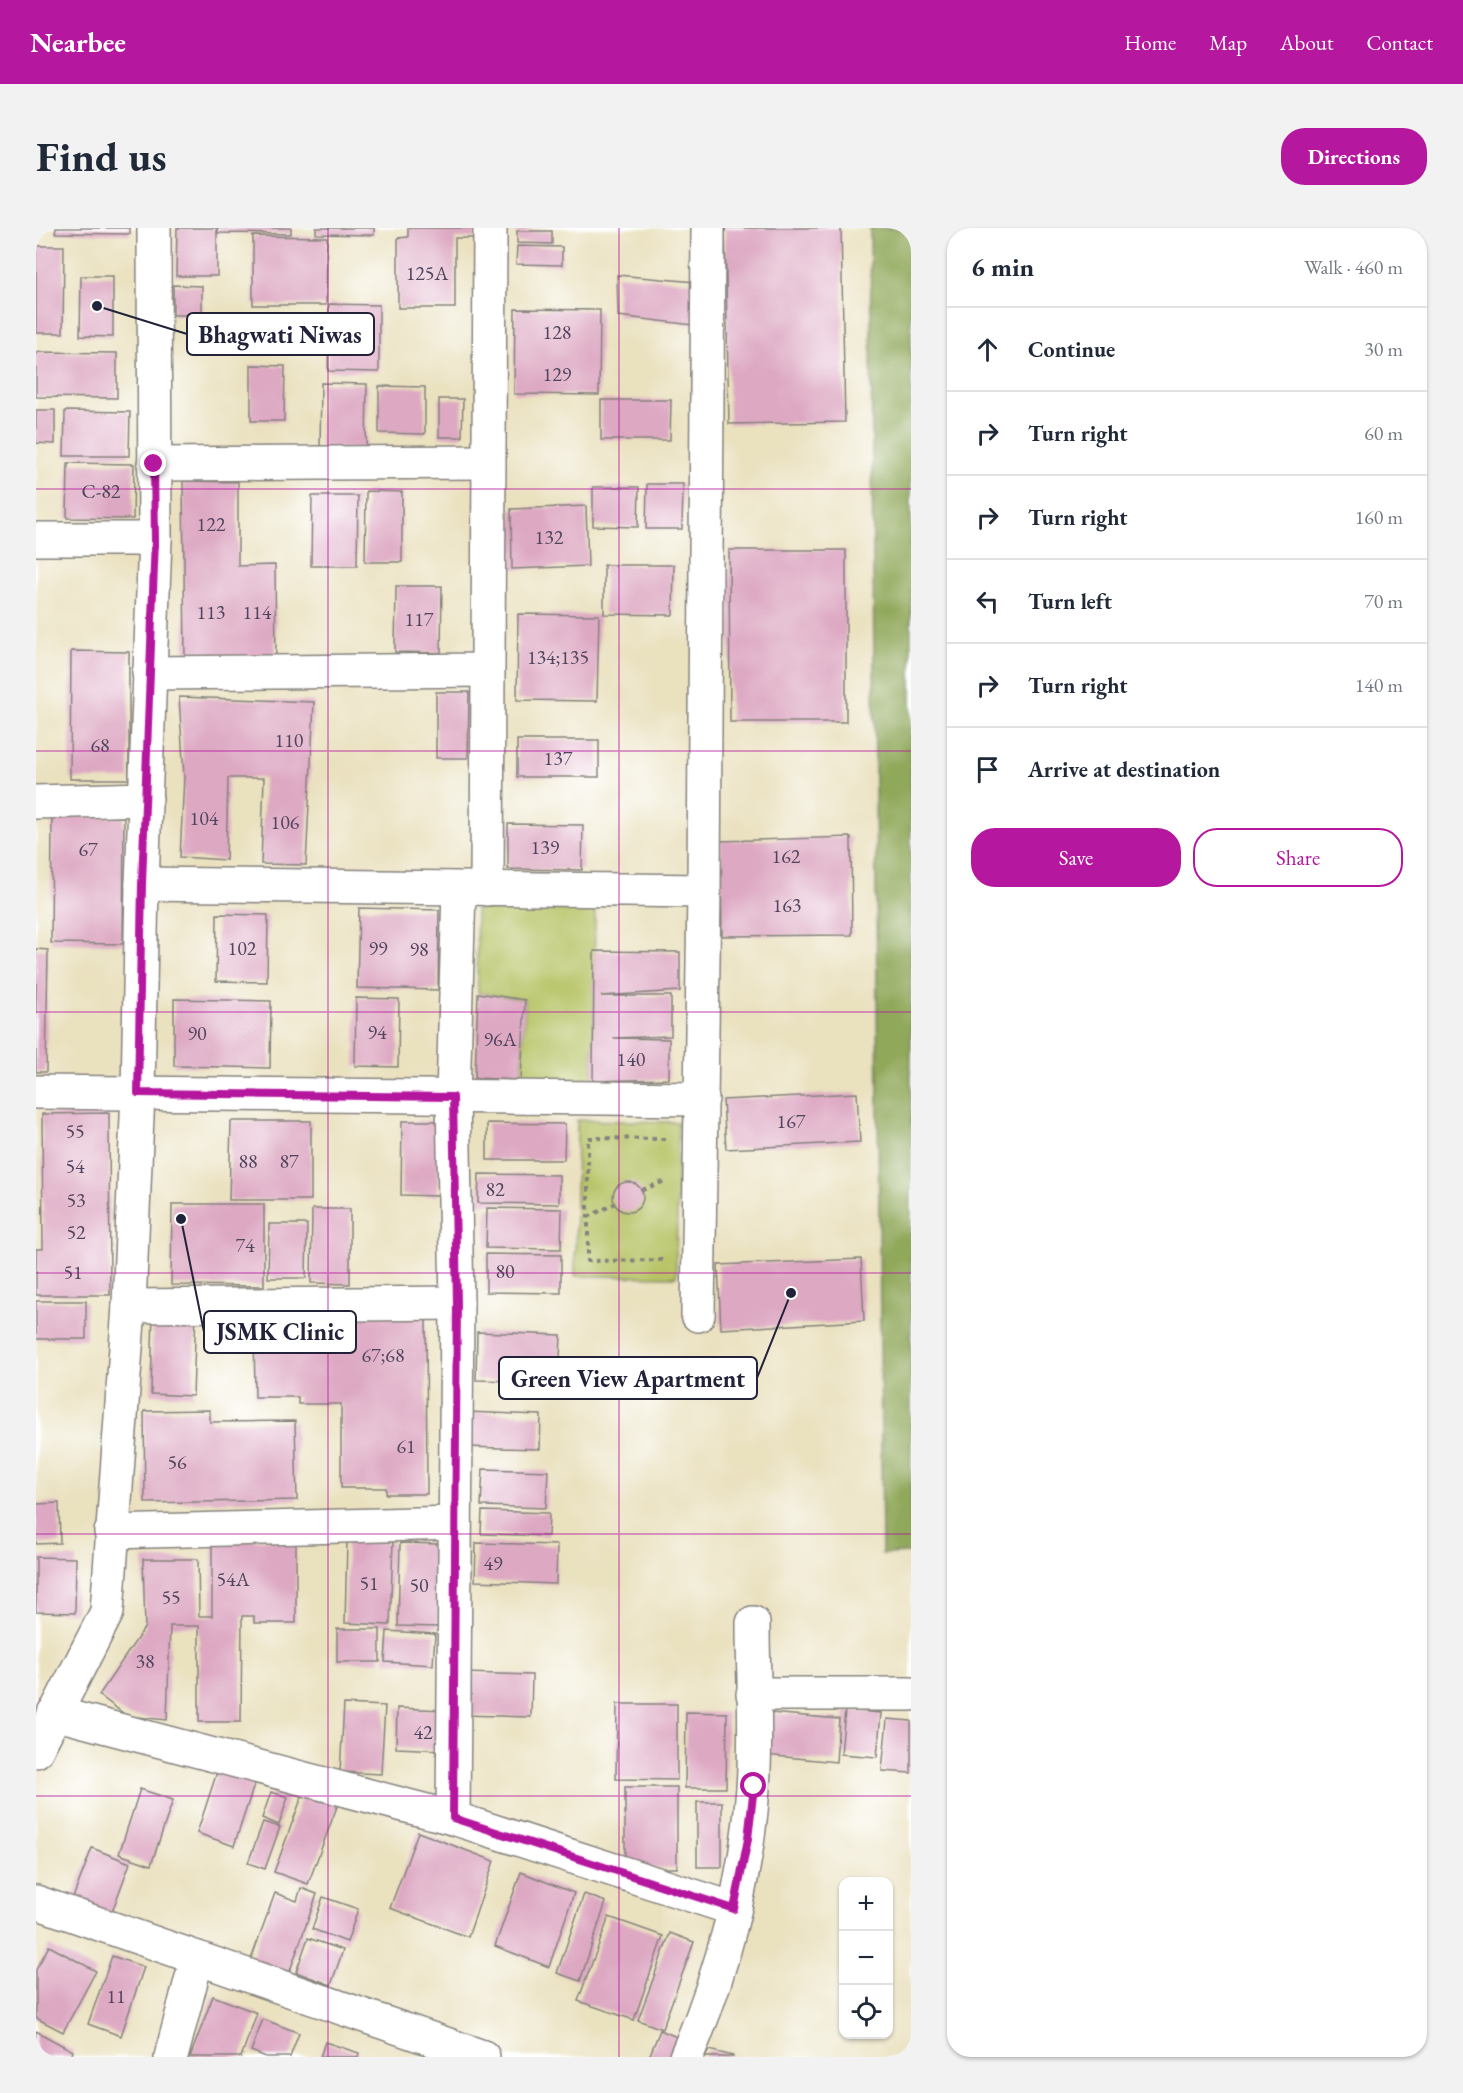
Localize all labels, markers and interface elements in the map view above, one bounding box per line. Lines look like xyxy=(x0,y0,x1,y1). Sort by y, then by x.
text: Nearbee xyxy=(30,24,126,60)
text: Home xyxy=(1124,29,1176,56)
text: Map xyxy=(1209,29,1247,56)
text: About xyxy=(1280,29,1333,56)
text: Contact xyxy=(1366,29,1433,56)
button: Directions xyxy=(1281,128,1427,185)
text: Find us xyxy=(36,129,167,184)
text: 6 min xyxy=(971,250,1034,284)
text: Walk · 460 m xyxy=(1304,254,1403,280)
house number: 125A xyxy=(406,260,448,286)
callout: Bhagwati Niwas xyxy=(187,313,374,355)
text: Bhagwati Niwas xyxy=(198,319,362,351)
house number: 128 xyxy=(543,319,571,345)
icon: ahead xyxy=(971,333,1004,366)
text: Continue xyxy=(1028,335,1115,364)
text: 30 m xyxy=(1364,336,1403,362)
house number: 129 xyxy=(543,361,572,387)
icon: right xyxy=(971,417,1004,450)
text: Turn right xyxy=(1028,419,1127,448)
text: 60 m xyxy=(1364,420,1403,446)
route end xyxy=(140,450,166,476)
house number: C-82 xyxy=(82,478,121,504)
icon: right xyxy=(971,501,1004,534)
text: Turn right xyxy=(1028,503,1127,532)
text: 160 m xyxy=(1355,504,1403,530)
house number: 122 xyxy=(197,511,226,537)
house number: 132 xyxy=(535,524,564,550)
icon: left xyxy=(971,585,1004,618)
text: Turn left xyxy=(1028,587,1112,616)
text: 70 m xyxy=(1364,588,1403,614)
house number: 113 xyxy=(197,599,225,625)
house number: 114 xyxy=(243,599,272,625)
house number: 117 xyxy=(405,606,434,632)
house number: 134;135 xyxy=(527,644,589,670)
icon: right xyxy=(971,669,1004,702)
text: Turn right xyxy=(1028,671,1127,700)
text: 140 m xyxy=(1355,672,1403,698)
house number: 110 xyxy=(275,727,304,753)
house number: 68 xyxy=(90,732,110,758)
house number: 137 xyxy=(544,745,573,771)
icon: arrive xyxy=(971,753,1004,786)
text: Arrive at destination xyxy=(1028,755,1220,784)
house number: 104 xyxy=(190,805,219,831)
house number: 106 xyxy=(271,809,300,835)
button: Save xyxy=(971,828,1181,887)
button: Share xyxy=(1193,828,1403,887)
house number: 139 xyxy=(531,834,560,860)
house number: 67 xyxy=(78,836,98,862)
house number: 162 xyxy=(772,843,801,869)
house number: 163 xyxy=(773,892,801,918)
house number: 102 xyxy=(228,935,257,961)
house number: 99 xyxy=(368,935,388,961)
house number: 98 xyxy=(409,936,429,962)
house number: 94 xyxy=(367,1019,387,1045)
house number: 90 xyxy=(187,1020,207,1046)
house number: 96A xyxy=(483,1026,517,1052)
house number: 140 xyxy=(617,1046,646,1072)
house number: 167 xyxy=(777,1108,806,1134)
house number: 55 xyxy=(65,1118,85,1144)
house number: 88 xyxy=(238,1148,258,1174)
house number: 87 xyxy=(279,1148,299,1174)
house number: 54 xyxy=(65,1153,85,1179)
house number: 82 xyxy=(485,1176,505,1202)
house number: 53 xyxy=(66,1187,86,1213)
house number: 52 xyxy=(66,1219,86,1245)
house number: 74 xyxy=(235,1232,255,1258)
house number: 80 xyxy=(495,1258,515,1284)
house number: 51 xyxy=(63,1259,83,1285)
callout: JSMK Clinic xyxy=(204,1311,356,1353)
text: JSMK Clinic xyxy=(214,1316,344,1347)
house number: 67;68 xyxy=(362,1342,404,1368)
callout: Green View Apartment xyxy=(499,1357,757,1399)
text: Green View Apartment xyxy=(511,1363,745,1394)
house number: 61 xyxy=(396,1433,416,1459)
house number: 56 xyxy=(167,1449,187,1475)
house number: 49 xyxy=(483,1550,503,1576)
house number: 54A xyxy=(216,1566,250,1592)
house number: 51 xyxy=(359,1570,379,1596)
house number: 50 xyxy=(409,1572,429,1598)
house number: 55 xyxy=(161,1584,181,1610)
house number: 38 xyxy=(135,1648,155,1674)
house number: 42 xyxy=(413,1719,433,1745)
route start xyxy=(740,1772,766,1798)
map controls xyxy=(839,1877,893,2039)
button: + xyxy=(839,1877,893,1931)
button: − xyxy=(839,1931,893,1985)
house number: 11 xyxy=(106,1983,126,2009)
button: locate xyxy=(839,1985,893,2039)

